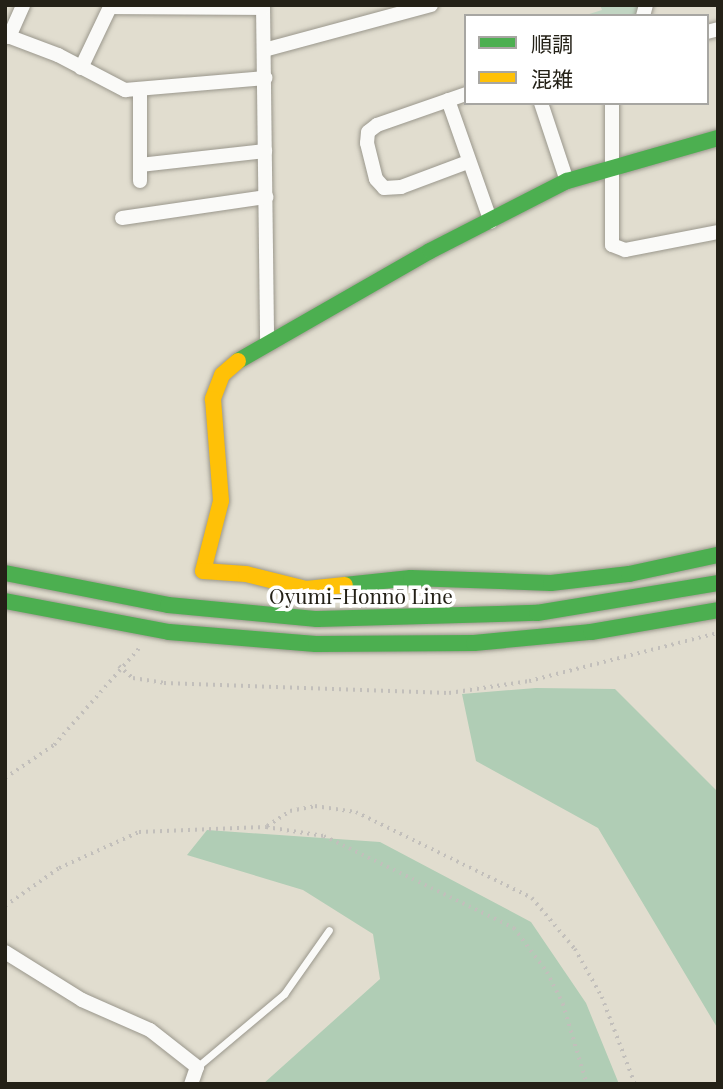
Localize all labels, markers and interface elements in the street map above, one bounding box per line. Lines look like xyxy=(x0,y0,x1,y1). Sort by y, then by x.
legend xyxy=(464,14,709,105)
text: 順調 xyxy=(531,29,573,57)
text: 混雑 xyxy=(531,64,573,92)
street label: Oyumi-Honnō Line xyxy=(269,582,453,608)

